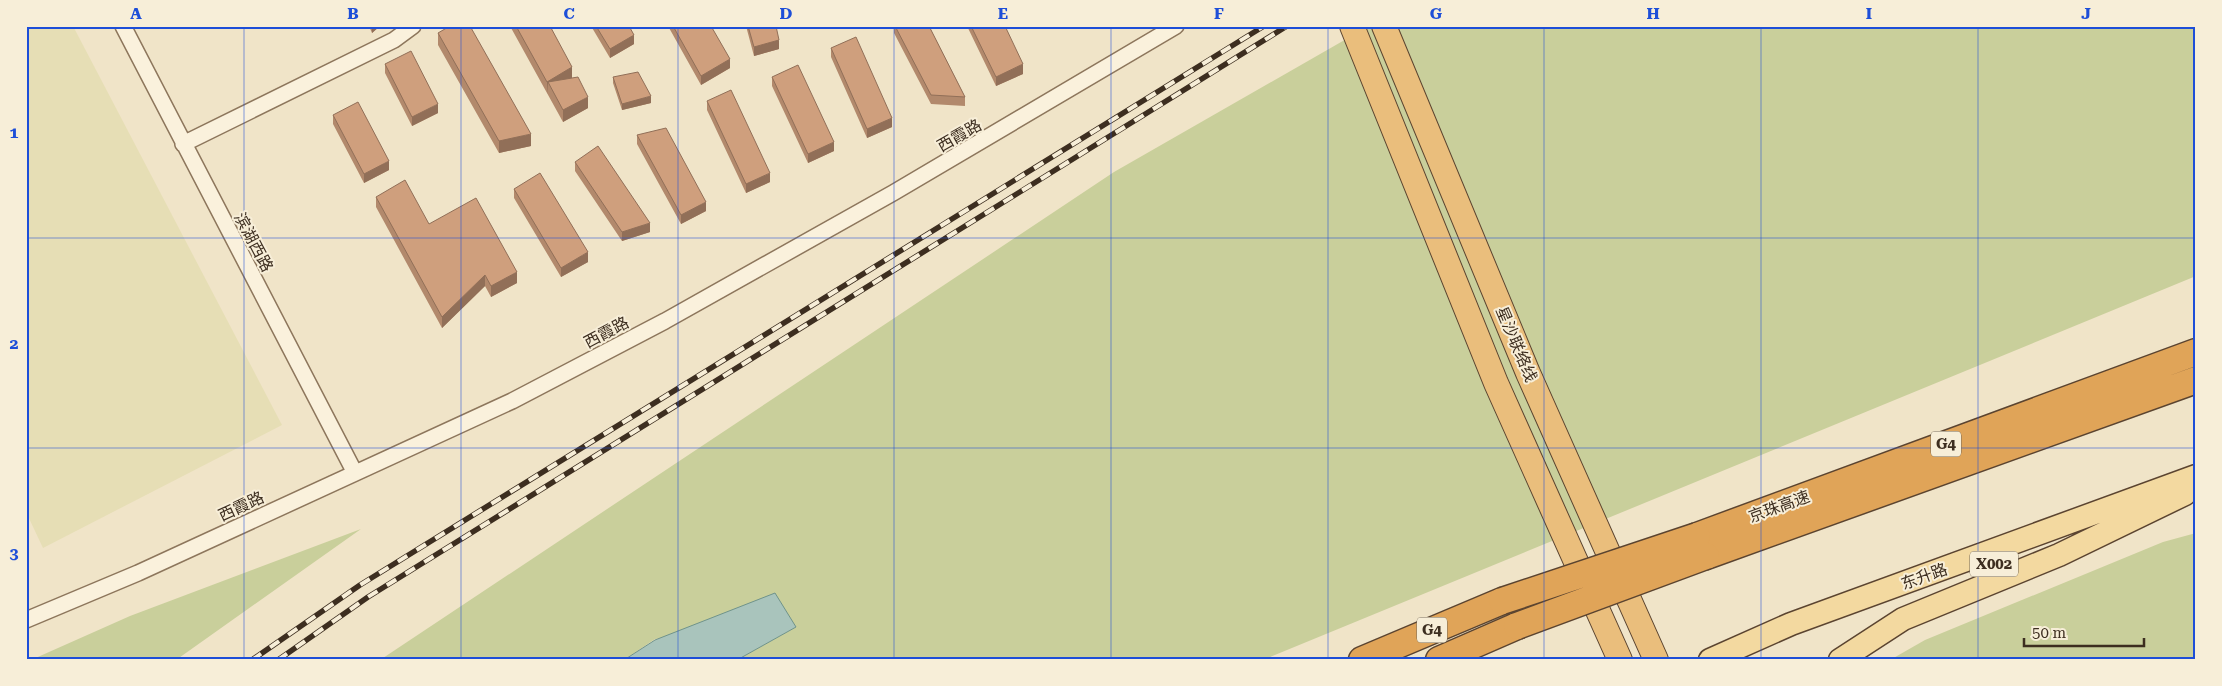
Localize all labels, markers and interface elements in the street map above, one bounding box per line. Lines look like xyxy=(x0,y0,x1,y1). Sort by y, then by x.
text: A xyxy=(130,4,142,23)
text: B xyxy=(347,4,359,23)
text: C xyxy=(563,4,575,23)
text: D xyxy=(780,4,793,23)
text: E xyxy=(998,4,1008,23)
text: F xyxy=(1214,4,1224,23)
text: G xyxy=(1430,4,1443,23)
text: H xyxy=(1646,4,1660,23)
text: I xyxy=(1866,4,1872,23)
text: J xyxy=(2081,4,2091,23)
street label: 西霞路 xyxy=(934,115,985,156)
text: 1 xyxy=(10,123,19,142)
street label: 滨湖西路 xyxy=(230,210,277,275)
street label: 星沙联络线 xyxy=(1492,304,1541,385)
street label: 西霞路 xyxy=(581,313,632,352)
text: 2 xyxy=(10,334,19,353)
road number: G4 xyxy=(1931,432,1961,456)
street label: 京珠高速 xyxy=(1746,487,1812,526)
street label: 西霞路 xyxy=(215,488,267,525)
text: 3 xyxy=(10,544,19,563)
road number: X002 xyxy=(1970,552,2018,576)
street label: 东升路 xyxy=(1898,559,1950,594)
scale bar xyxy=(2024,616,2144,648)
road number: G4 xyxy=(1417,618,1447,642)
text: 50 m xyxy=(2032,624,2067,642)

